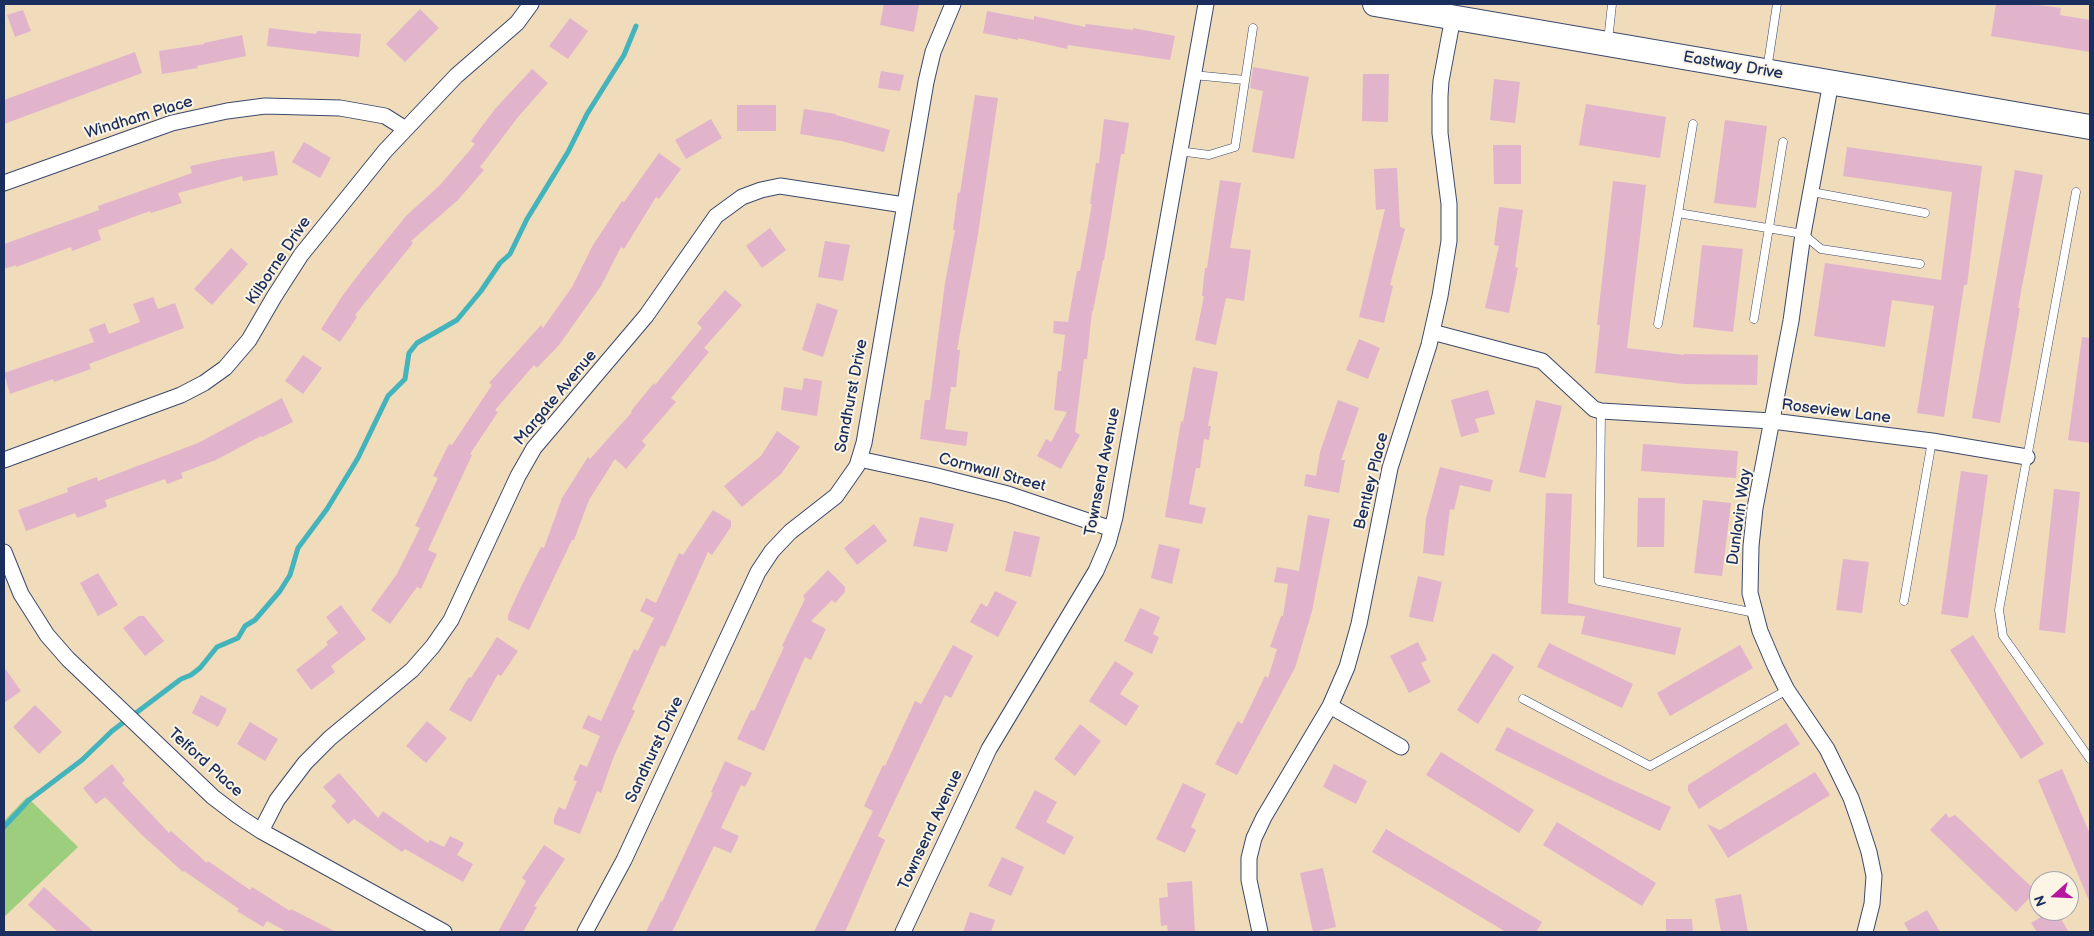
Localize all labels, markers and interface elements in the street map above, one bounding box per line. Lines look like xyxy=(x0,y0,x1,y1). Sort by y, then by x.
street label: Eastway Drive xyxy=(1681,48,1785,84)
street label: Windham Place xyxy=(83,92,195,144)
street label: Kilborne Drive xyxy=(243,213,315,309)
street label: Sandhurst Drive xyxy=(832,338,872,454)
street label: Margate Avenue xyxy=(511,346,601,450)
street label: Roseview Lane xyxy=(1780,396,1892,428)
street label: Townsend Avenue xyxy=(1081,406,1125,538)
street label: Bentley Place xyxy=(1351,431,1393,531)
street label: Cornwall Street xyxy=(936,449,1048,497)
street label: Dunlavin Way xyxy=(1724,468,1756,566)
street label: Sandhurst Drive xyxy=(622,694,688,806)
street label: Telford Place xyxy=(164,724,246,802)
street label: Townsend Avenue xyxy=(895,767,967,893)
north arrow xyxy=(2029,871,2079,921)
text: N xyxy=(2031,893,2050,909)

